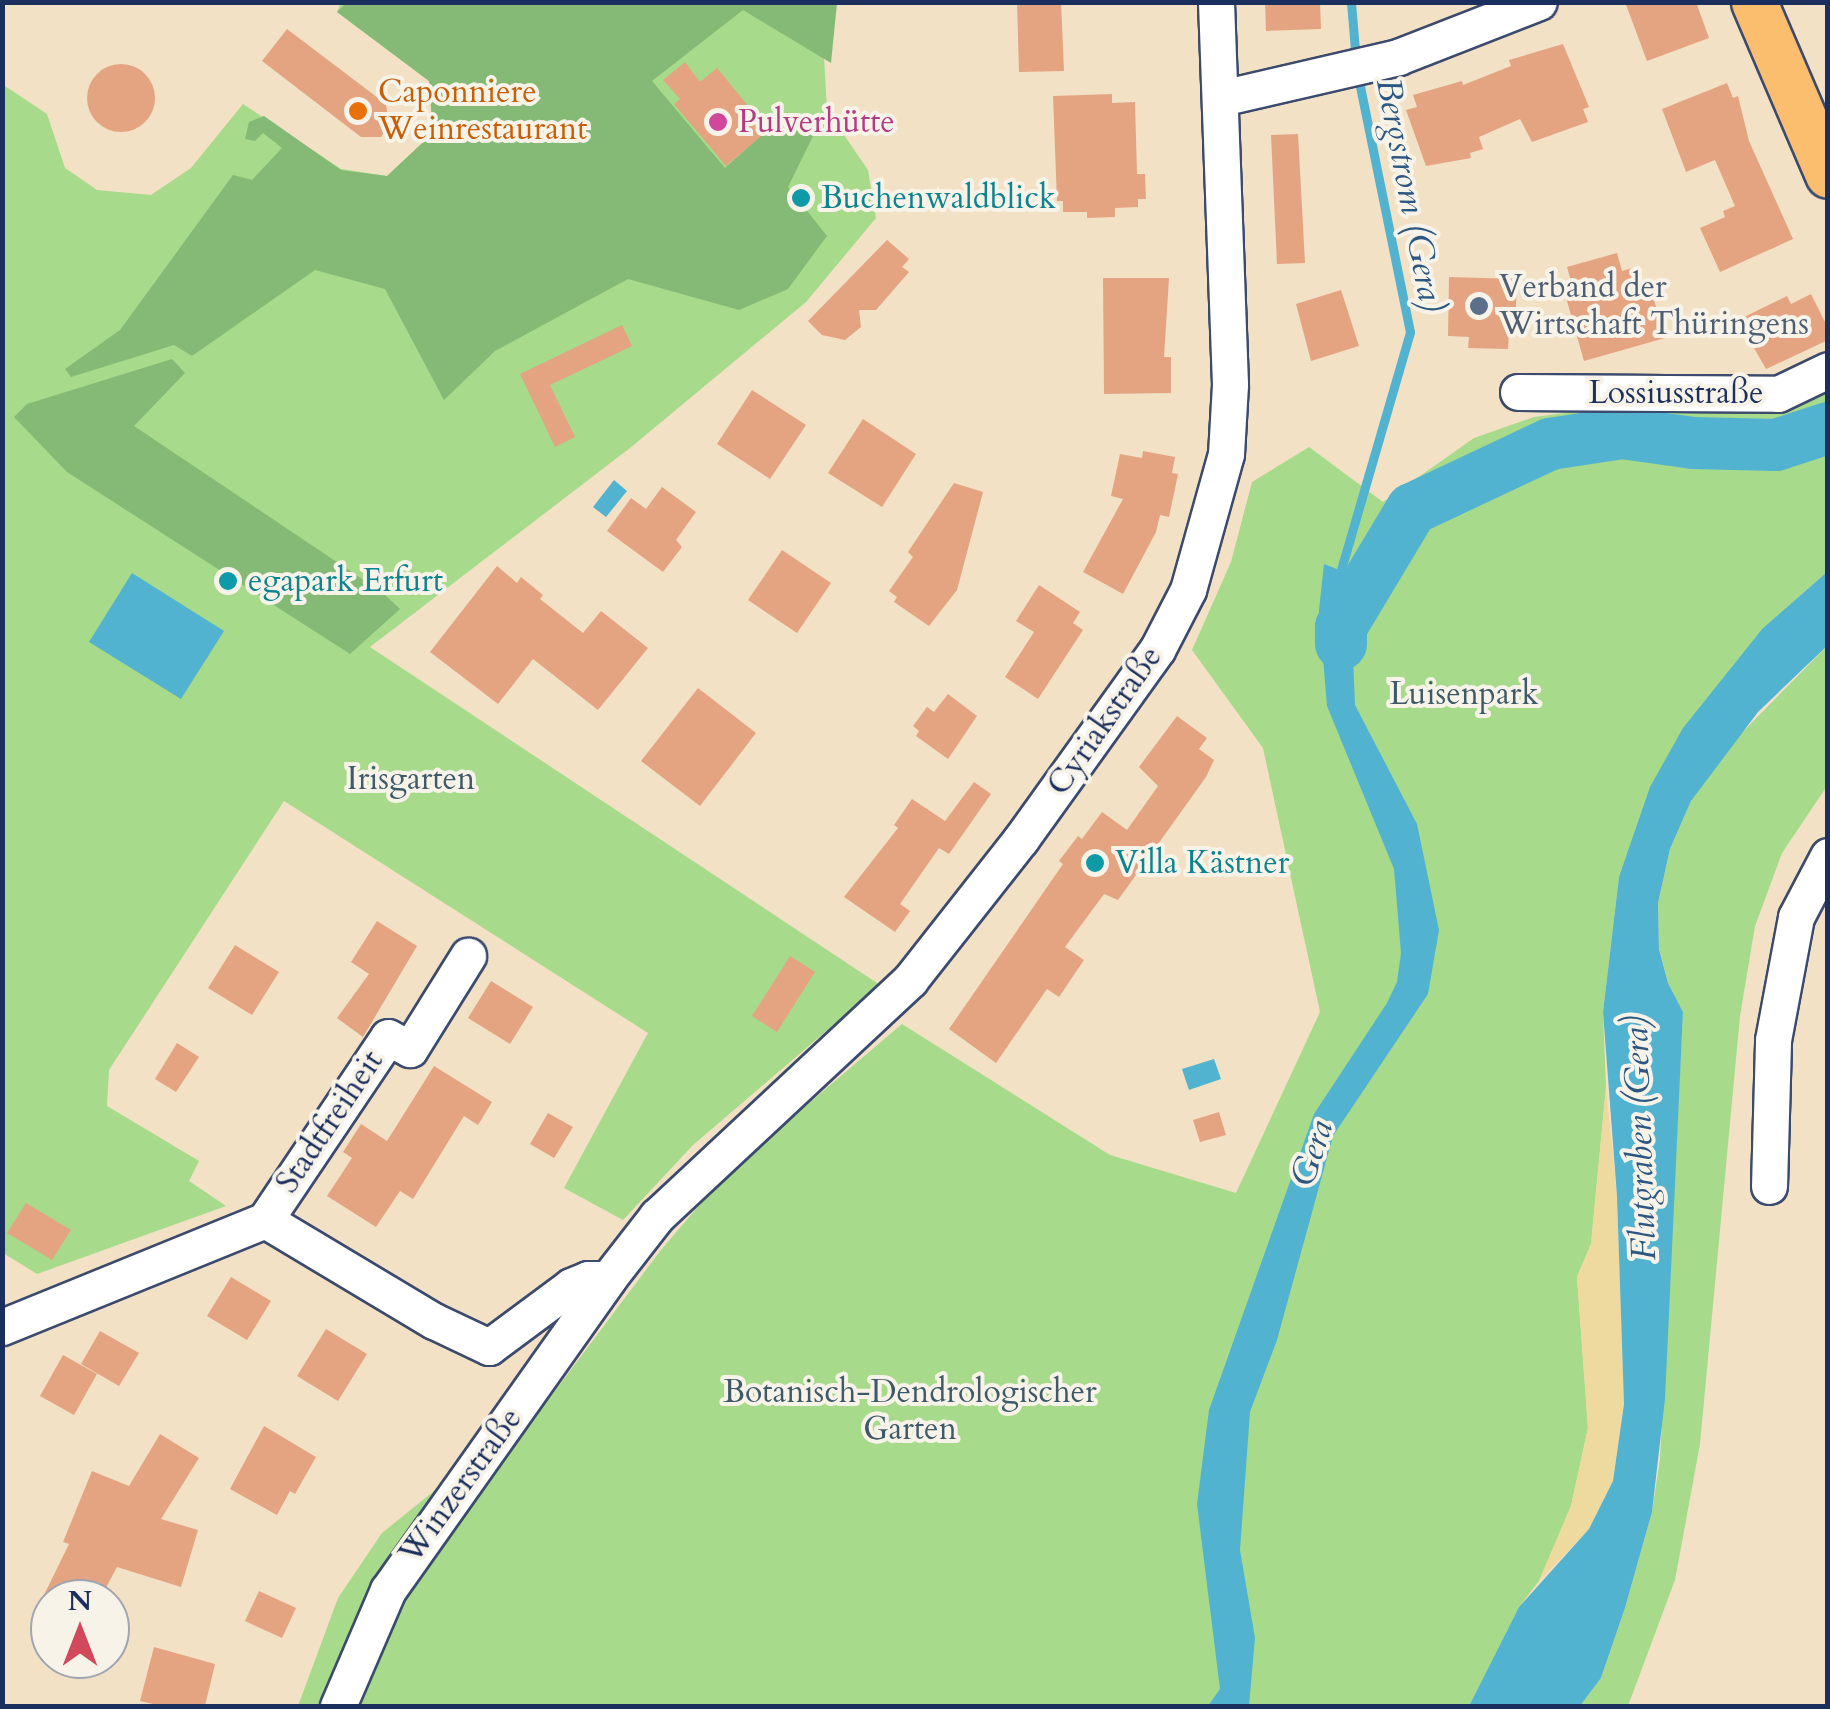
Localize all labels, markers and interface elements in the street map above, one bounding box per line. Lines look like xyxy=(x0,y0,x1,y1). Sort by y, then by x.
place label: Caponniere Weinrestaurant xyxy=(378,74,587,149)
water label: Bergstrom (Gera) xyxy=(1367,74,1453,316)
marker: Caponniere Weinrestaurant xyxy=(347,100,369,122)
place label: Pulverhütte xyxy=(738,103,895,141)
marker: Pulverhütte xyxy=(707,111,729,133)
place label: Buchenwaldblick xyxy=(821,179,1056,217)
marker: Buchenwaldblick xyxy=(790,187,812,209)
place label: Verband der Wirtschaft Thüringens xyxy=(1499,269,1809,344)
marker: Verband der Wirtschaft Thüringens xyxy=(1468,295,1490,317)
street label: Lossiusstraße xyxy=(1588,374,1764,412)
place label: egapark Erfurt xyxy=(248,562,443,600)
marker: egapark Erfurt xyxy=(217,570,239,592)
street label: Cyriakstraße xyxy=(1040,639,1170,803)
park label: Luisenpark xyxy=(1390,675,1538,713)
park label: Irisgarten xyxy=(347,760,475,798)
place label: Villa Kästner xyxy=(1115,844,1289,882)
marker: Villa Kästner xyxy=(1084,852,1106,874)
water label: Flutgraben (Gera) xyxy=(1615,1015,1665,1261)
street label: Stadtfreiheit xyxy=(268,1044,392,1200)
water label: Gera xyxy=(1282,1115,1342,1191)
park label: Botanisch-Dendrologischer Garten xyxy=(723,1374,1097,1449)
street label: Winzerstraße xyxy=(392,1401,530,1571)
north arrow xyxy=(30,1579,130,1679)
text: N xyxy=(68,1582,92,1620)

